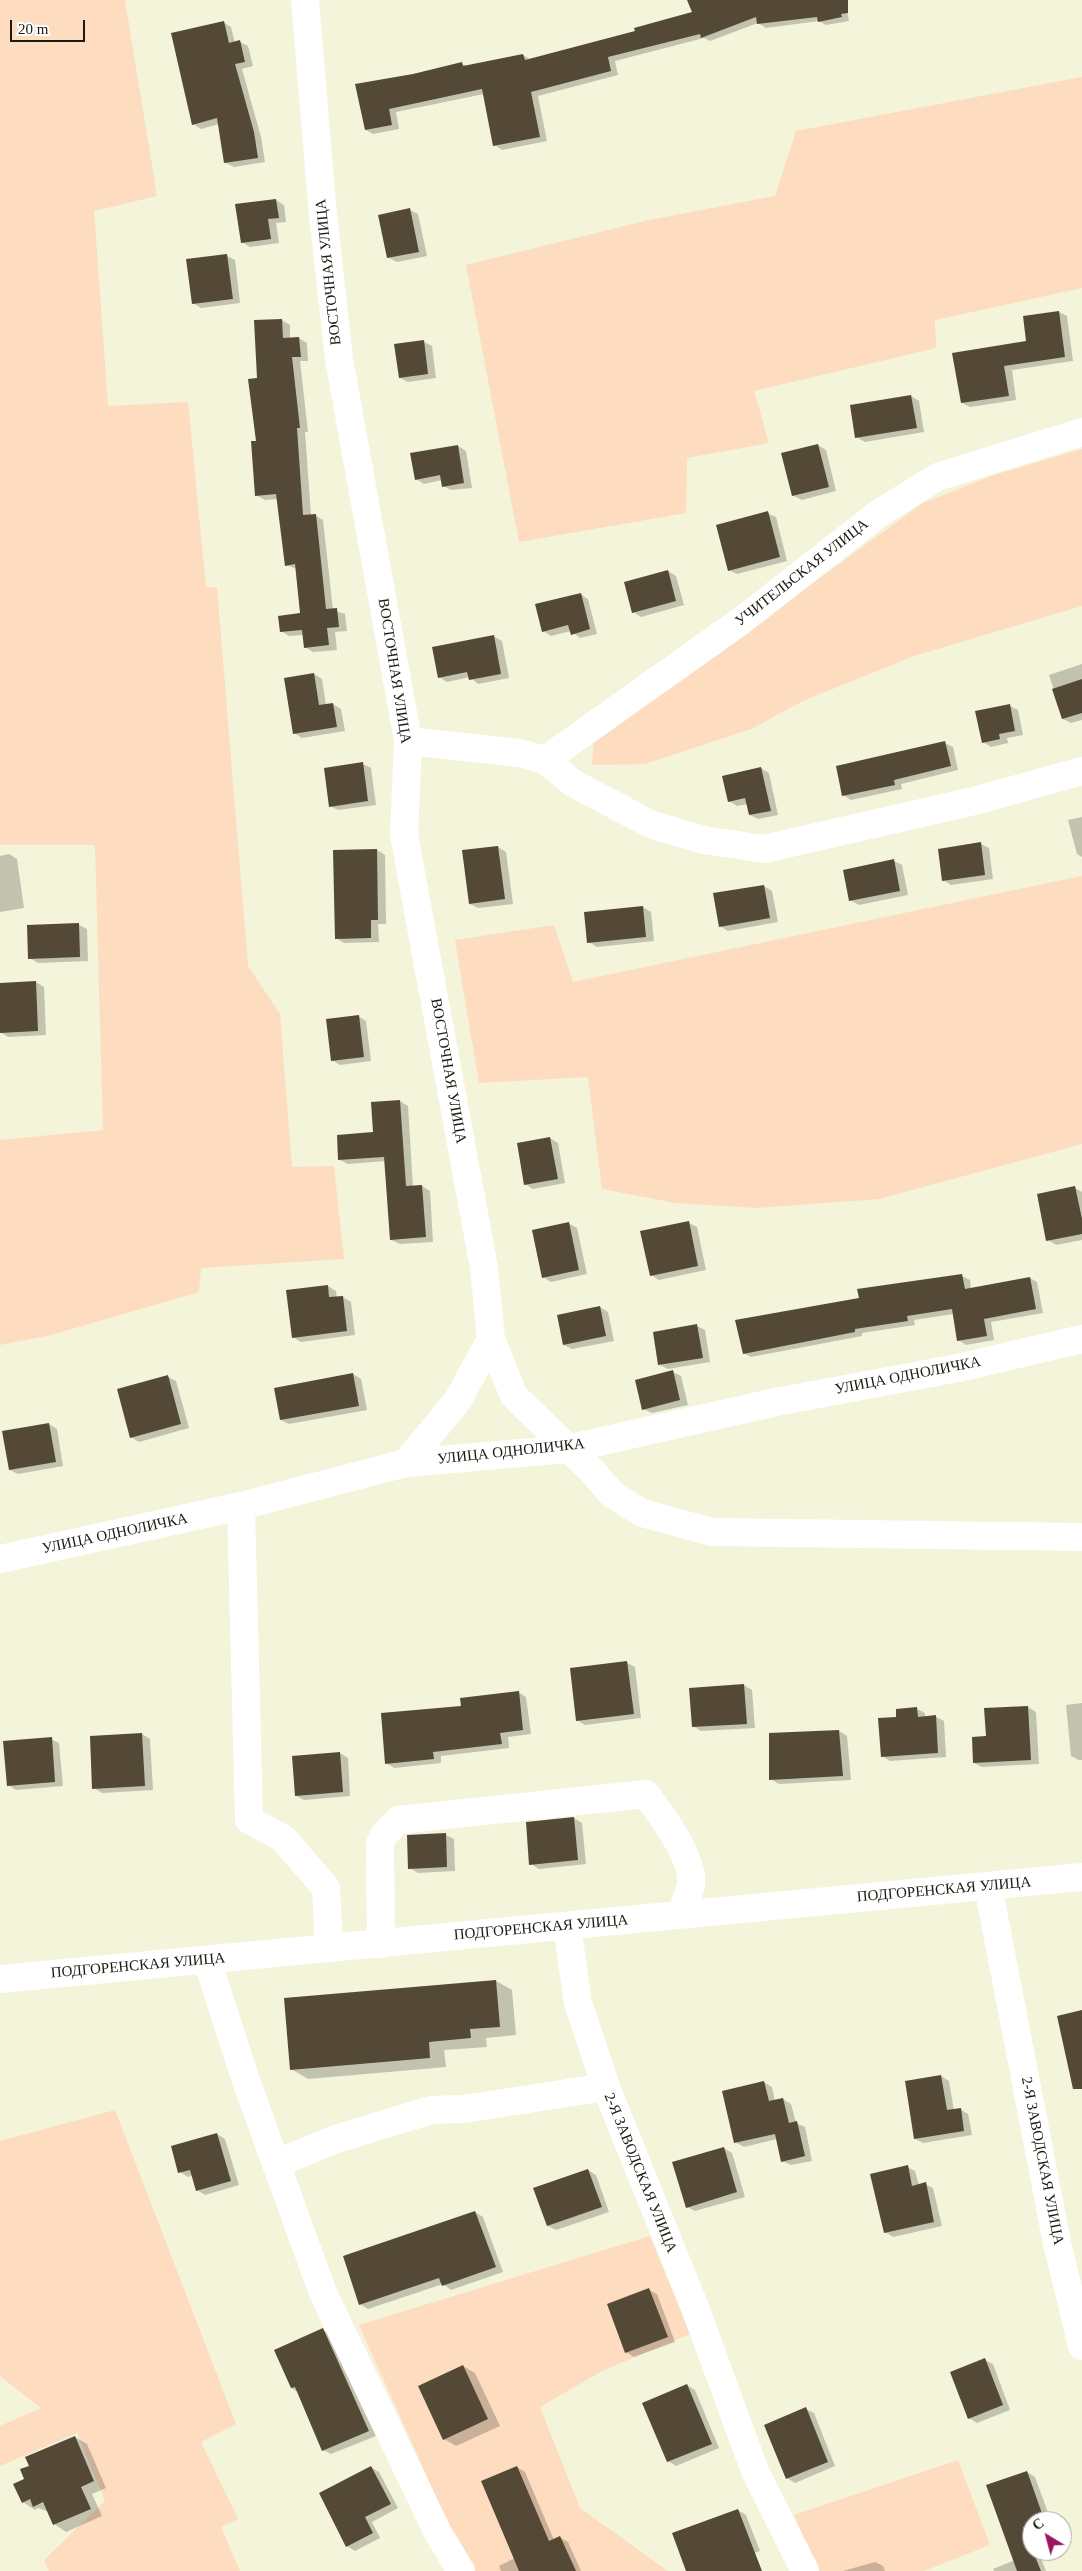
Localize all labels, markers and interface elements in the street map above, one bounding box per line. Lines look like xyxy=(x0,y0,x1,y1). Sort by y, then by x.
scale bar xyxy=(12,10,88,42)
text: 20 m xyxy=(18,21,48,37)
street label: ВОСТОЧНАЯ УЛИЦА xyxy=(312,198,346,346)
street label: УЧИТЕЛЬСКАЯ УЛИЦА xyxy=(732,515,872,631)
street label: ВОСТОЧНАЯ УЛИЦА xyxy=(374,597,414,745)
street label: ВОСТОЧНАЯ УЛИЦА xyxy=(426,997,470,1145)
street label: УЛИЦА ОДНОЛИЧКА xyxy=(834,1353,982,1399)
street label: УЛИЦА ОДНОЛИЧКА xyxy=(436,1435,586,1469)
street label: УЛИЦА ОДНОЛИЧКА xyxy=(41,1510,189,1558)
street label: ПОДГОРЕНСКАЯ УЛИЦА xyxy=(856,1873,1032,1907)
street label: ПОДГОРЕНСКАЯ УЛИЦА xyxy=(453,1911,629,1945)
street label: ПОДГОРЕНСКАЯ УЛИЦА xyxy=(50,1949,226,1983)
street label: 2-Я ЗАВОДСКАЯ УЛИЦА xyxy=(1017,2075,1067,2247)
street label: 2-Я ЗАВОДСКАЯ УЛИЦА xyxy=(600,2090,680,2256)
north arrow xyxy=(1022,2511,1072,2561)
text: С xyxy=(1030,2515,1047,2533)

